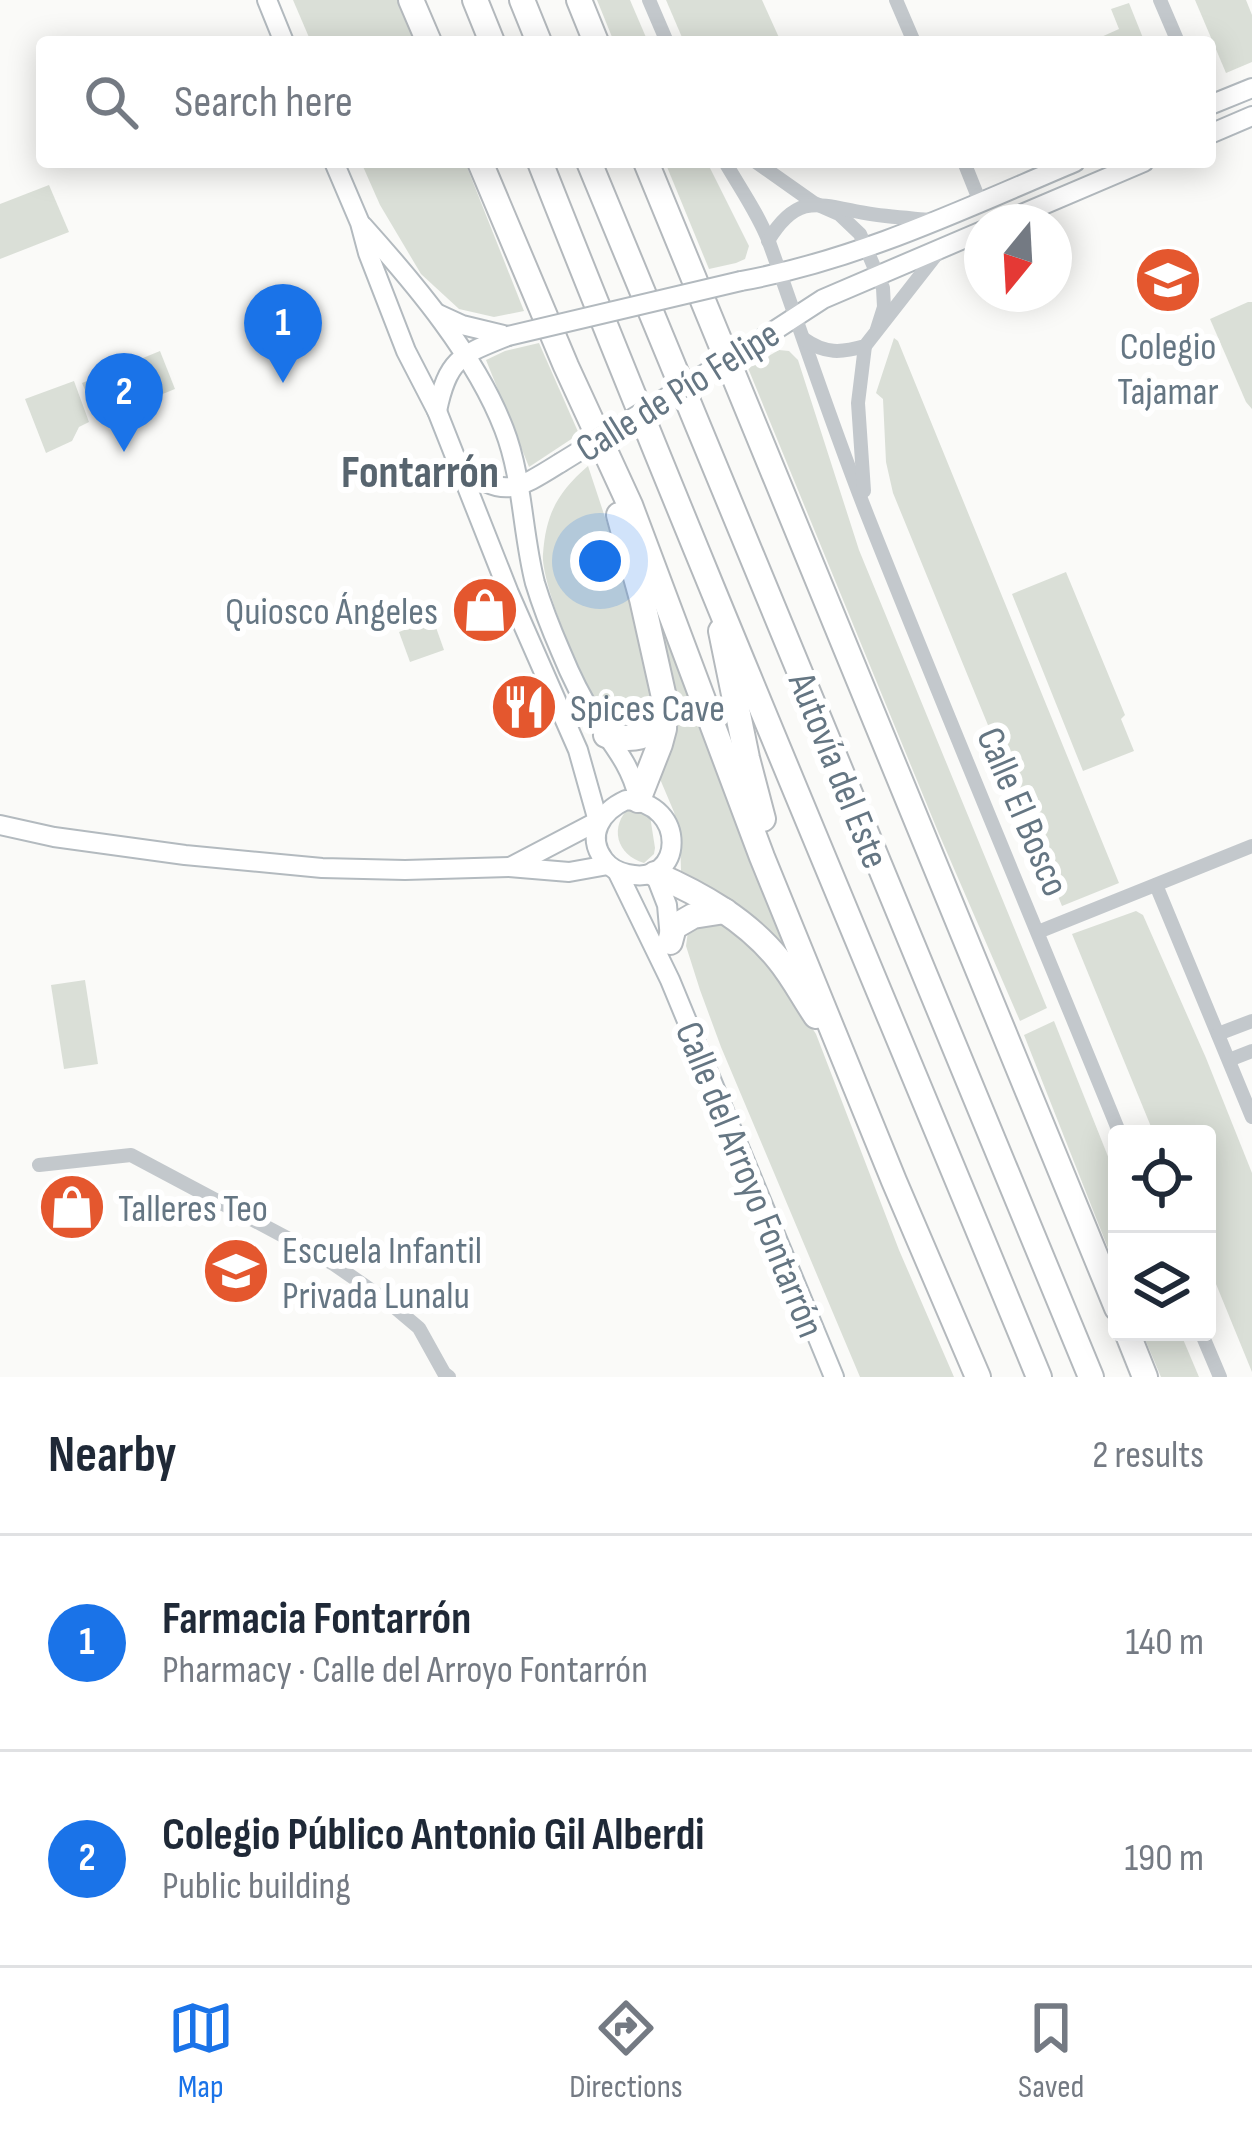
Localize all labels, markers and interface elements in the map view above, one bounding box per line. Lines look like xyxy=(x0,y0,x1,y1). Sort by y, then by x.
search box xyxy=(36,36,1216,168)
icon: search xyxy=(78,69,144,135)
text: Search here xyxy=(174,75,353,130)
north arrow xyxy=(964,204,1072,312)
school or university icon: Colegio Tajamar xyxy=(1133,245,1203,315)
pin: 1 xyxy=(244,284,322,383)
street label: Calle de Pío Felipe xyxy=(568,311,789,473)
place label: Colegio Tajamar xyxy=(1117,324,1219,416)
pin: 2 xyxy=(85,353,163,452)
district label: Fontarrón xyxy=(341,446,499,501)
your location xyxy=(570,531,630,591)
shop icon: Quiosco Ángeles xyxy=(450,575,520,645)
place label: Quiosco Ángeles xyxy=(225,589,438,636)
street label: Autovía del Este xyxy=(777,665,898,876)
restaurant icon: Spices Cave xyxy=(489,672,559,742)
place label: Spices Cave xyxy=(570,686,725,733)
street label: Calle El Bosco xyxy=(965,721,1078,903)
street label: Calle del Arroyo Fontarrón xyxy=(664,1015,833,1345)
map controls xyxy=(1108,1125,1216,1341)
button: locate xyxy=(1108,1125,1216,1233)
shop icon: Talleres Teo xyxy=(37,1172,107,1242)
place label: Talleres Teo xyxy=(118,1186,268,1233)
place label: Escuela Infantil Privada Lunalu xyxy=(282,1228,482,1320)
button: layers xyxy=(1108,1233,1216,1341)
school or university icon: Escuela Infantil Privada Lunalu xyxy=(201,1236,271,1306)
text: Nearby xyxy=(48,1425,177,1486)
text: 2 results xyxy=(1092,1432,1204,1479)
text: Farmacia Fontarrón xyxy=(162,1592,471,1647)
text: 1 xyxy=(79,1619,95,1666)
text: 140 m xyxy=(1125,1619,1204,1666)
text: Pharmacy · Calle del Arroyo Fontarrón xyxy=(162,1647,648,1694)
text: Colegio Público Antonio Gil Alberdi xyxy=(162,1808,704,1863)
text: 2 xyxy=(78,1835,96,1882)
text: 190 m xyxy=(1124,1835,1204,1882)
text: Public building xyxy=(162,1863,351,1910)
tab: Map xyxy=(168,1995,234,2107)
tab: Directions xyxy=(569,1995,683,2107)
tab: Saved xyxy=(1018,1995,1084,2107)

